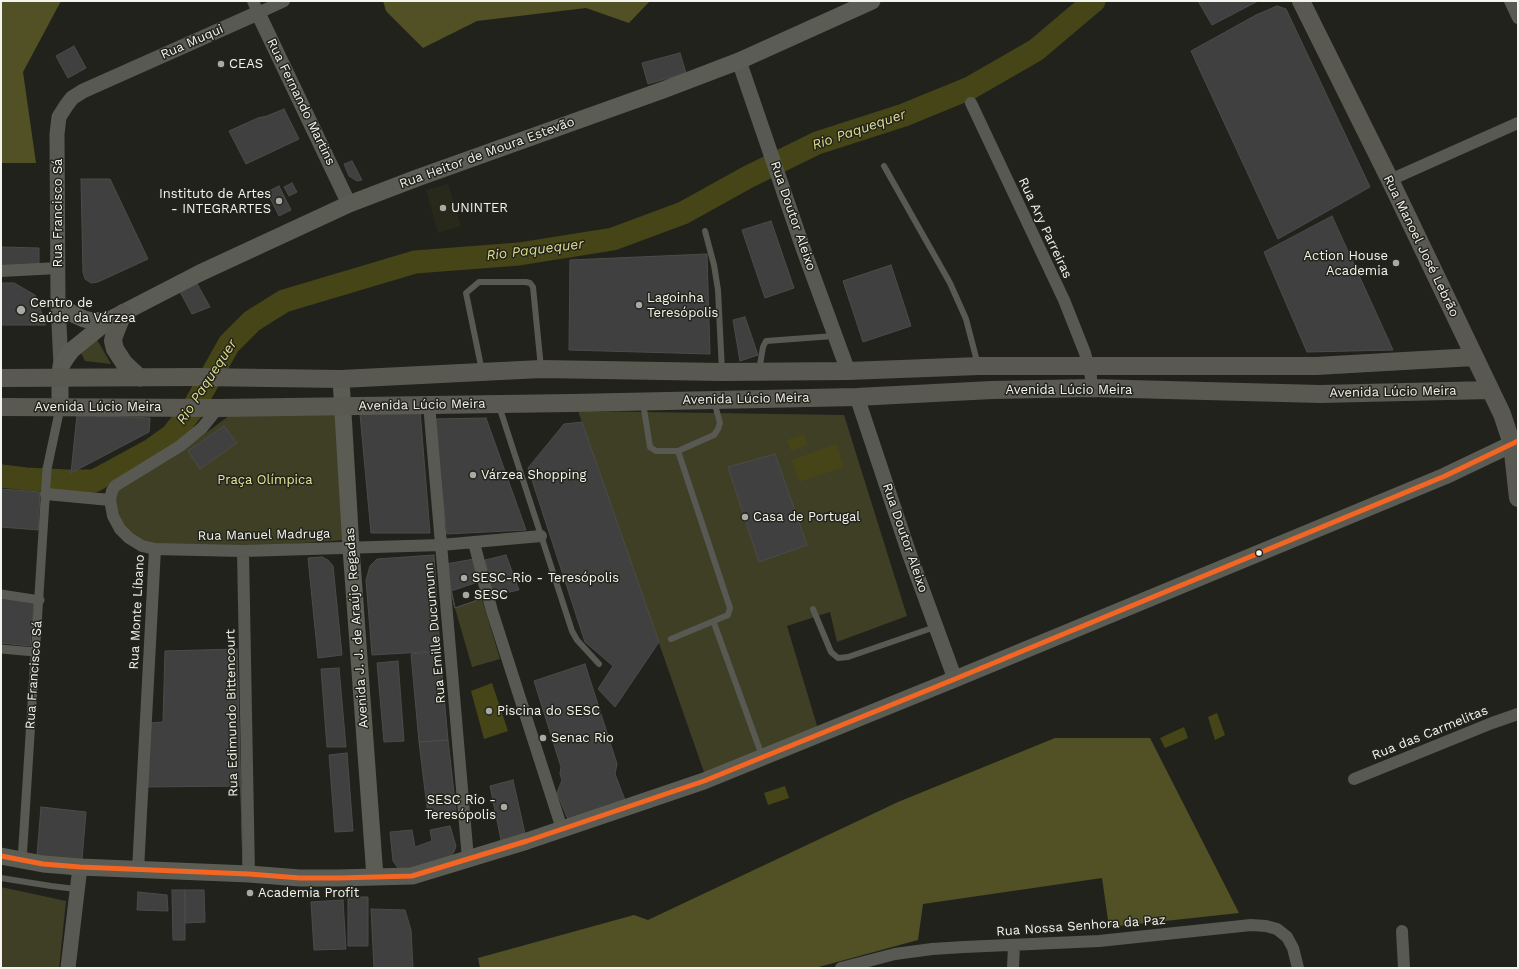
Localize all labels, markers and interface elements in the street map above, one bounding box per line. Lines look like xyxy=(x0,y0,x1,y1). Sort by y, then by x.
street label: Rua Muqui xyxy=(158,21,226,63)
street label: Rua Fernando Martins xyxy=(263,36,339,168)
place label: CEAS xyxy=(229,56,263,72)
marker: CEAS xyxy=(216,59,226,69)
water label: Rio Paquequer xyxy=(810,106,908,154)
street label: Rua Heitor de Moura Estevão xyxy=(397,114,577,192)
street label: Rua Francisco Sá xyxy=(50,159,66,267)
street label: Rua Doutor Aleixo xyxy=(767,159,819,273)
street label: Rua Manoel José Lebrão xyxy=(1380,173,1462,319)
street label: Rua Ary Parreiras xyxy=(1015,175,1075,281)
place label: Instituto de Artes - INTEGRARTES xyxy=(159,186,271,217)
marker: Instituto de Artes - INTEGRARTES xyxy=(274,196,284,206)
place label: UNINTER xyxy=(451,200,508,216)
marker: UNINTER xyxy=(438,203,448,213)
water label: Rio Paquequer xyxy=(485,236,585,264)
place label: Action House Academia xyxy=(1303,248,1388,279)
marker: Action House Academia xyxy=(1391,258,1401,268)
place label: Lagoinha Teresópolis xyxy=(647,290,718,321)
place label: Centro de Saúde da Várzea xyxy=(30,295,136,326)
marker: Lagoinha Teresópolis xyxy=(634,300,644,310)
marker: Centro de Saúde da Várzea xyxy=(15,304,27,316)
water label: Rio Paquequer xyxy=(173,336,241,428)
street label: Avenida Lúcio Meira xyxy=(1006,382,1132,398)
street label: Avenida Lúcio Meira xyxy=(1329,383,1457,401)
street label: Avenida Lúcio Meira xyxy=(682,390,810,408)
street label: Avenida Lúcio Meira xyxy=(358,396,486,414)
street label: Avenida Lúcio Meira xyxy=(35,399,161,415)
place label: Várzea Shopping xyxy=(481,467,586,483)
marker: Várzea Shopping xyxy=(468,470,478,480)
park label: Praça Olímpica xyxy=(217,472,313,488)
street label: Rua Doutor Aleixo xyxy=(879,481,931,595)
place label: Casa de Portugal xyxy=(753,509,860,525)
marker: Casa de Portugal xyxy=(740,512,750,522)
street label: Rua Manuel Madruga xyxy=(197,526,331,544)
street label: Avenida J. J. de Araújo Regadas xyxy=(342,527,372,729)
unlabelled marker xyxy=(1254,548,1264,558)
street label: Rua Monte Líbano xyxy=(126,554,148,670)
street label: Rua Emille Ducumunn xyxy=(421,562,449,704)
place label: SESC-Rio - Teresópolis xyxy=(472,570,619,586)
marker: SESC-Rio - Teresópolis xyxy=(459,573,469,583)
place label: SESC xyxy=(474,587,508,603)
marker: SESC xyxy=(461,590,471,600)
street label: Rua Francisco Sá xyxy=(22,620,46,730)
street label: Rua Edimundo Bittencourt xyxy=(223,629,241,797)
place label: Piscina do SESC xyxy=(497,703,600,719)
street label: Rua das Carmelitas xyxy=(1370,703,1490,763)
marker: Piscina do SESC xyxy=(484,706,494,716)
place label: Senac Rio xyxy=(551,730,614,746)
marker: Senac Rio xyxy=(538,733,548,743)
place label: SESC Rio - Teresópolis xyxy=(425,792,496,823)
marker: SESC Rio - Teresópolis xyxy=(499,802,509,812)
place label: Academia Profit xyxy=(258,885,359,901)
marker: Academia Profit xyxy=(245,888,255,898)
street label: Rua Nossa Senhora da Paz xyxy=(996,912,1166,940)

